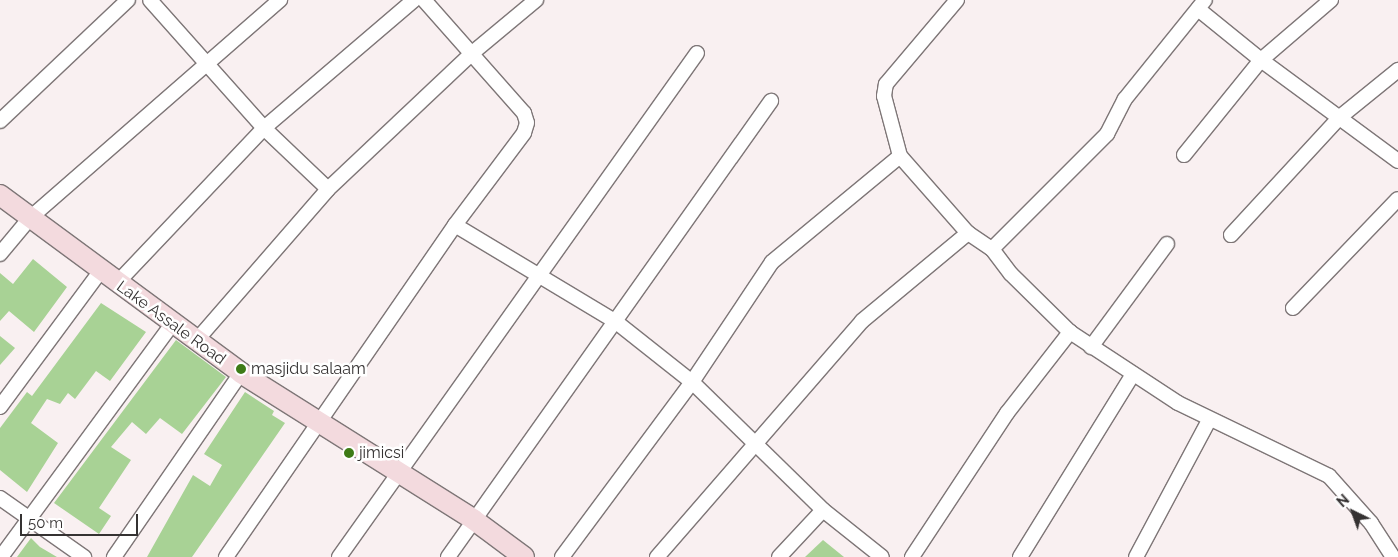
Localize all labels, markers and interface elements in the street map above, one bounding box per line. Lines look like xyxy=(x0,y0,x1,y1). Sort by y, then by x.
street label: Lake Assale Road xyxy=(113,277,229,369)
place label: masjidu salaam xyxy=(251,359,366,379)
marker: masjidu salaam xyxy=(235,363,247,375)
place label: jimicsi xyxy=(359,443,404,463)
marker: jimicsi xyxy=(343,447,355,459)
north arrow xyxy=(1328,487,1378,537)
text: N xyxy=(1334,491,1352,510)
scale bar xyxy=(22,504,140,536)
text: 50 m xyxy=(28,514,63,532)

